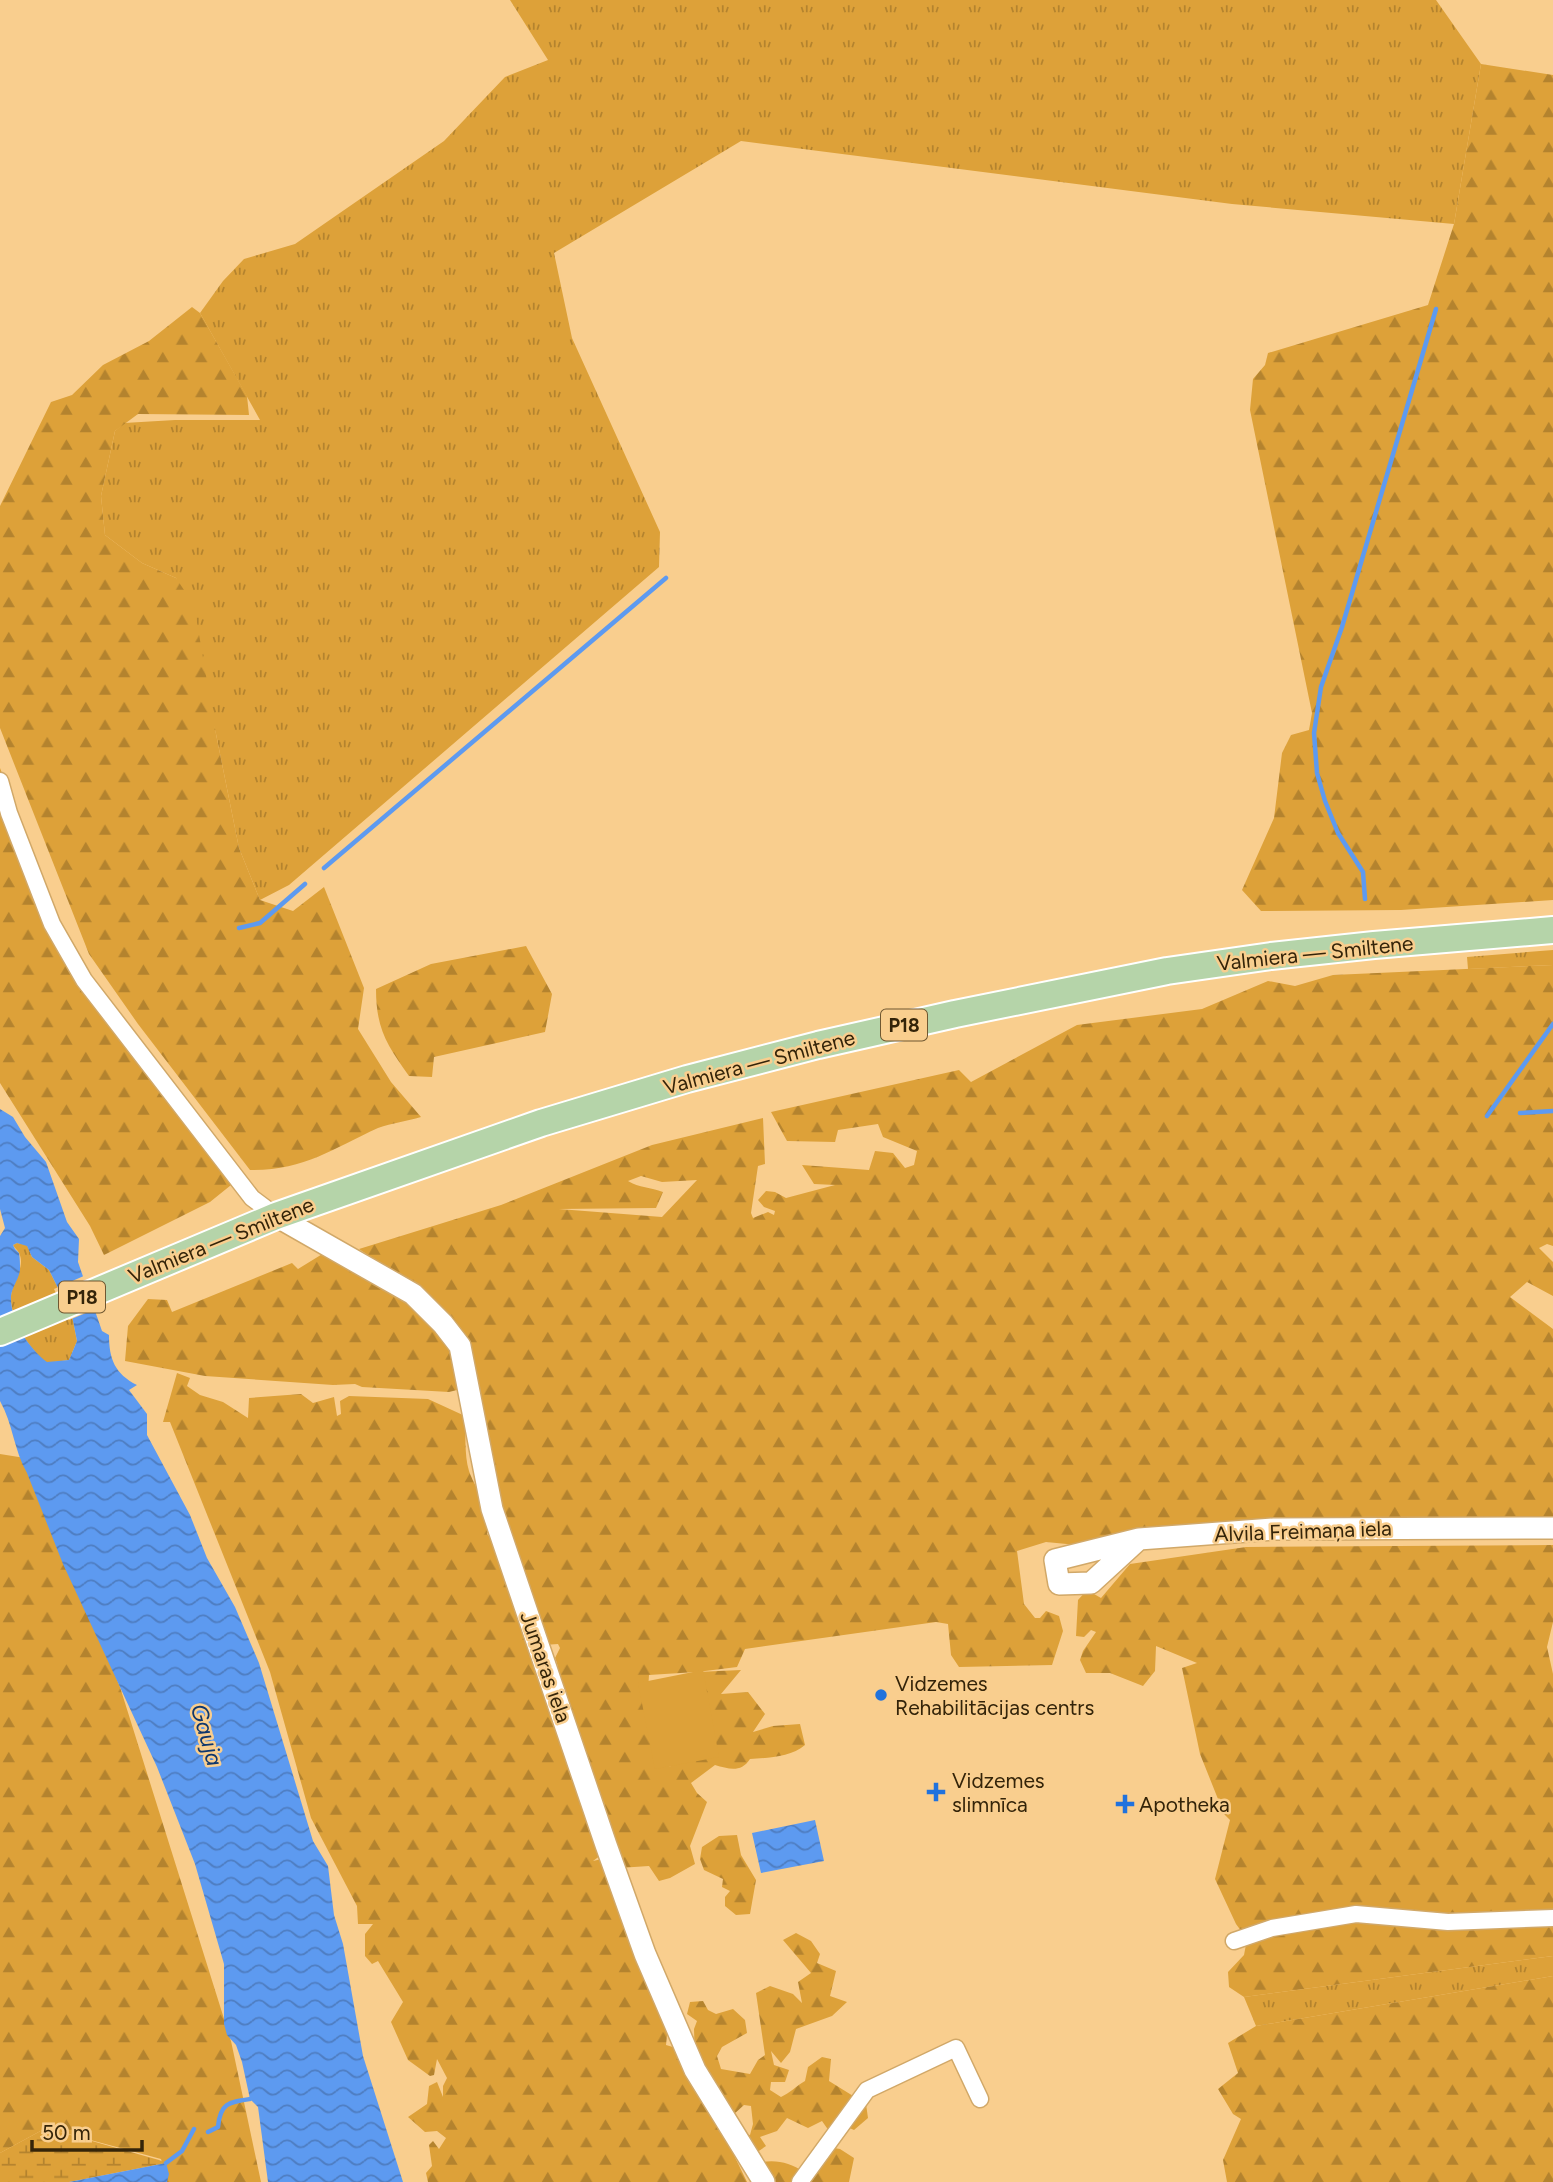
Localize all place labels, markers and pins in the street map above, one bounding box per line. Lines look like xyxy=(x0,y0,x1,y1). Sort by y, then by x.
place label: Vidzemes Rehabilitācijas centrs xyxy=(895,1671,1094,1720)
marker: Vidzemes Rehabilitācijas centrs xyxy=(873,1687,889,1703)
place label: Vidzemes slimnīca xyxy=(952,1768,1045,1817)
marker: Vidzemes slimnīca xyxy=(926,1782,946,1802)
place label: Apotheka xyxy=(1139,1792,1230,1817)
marker: Apotheka xyxy=(1117,1796,1133,1812)

